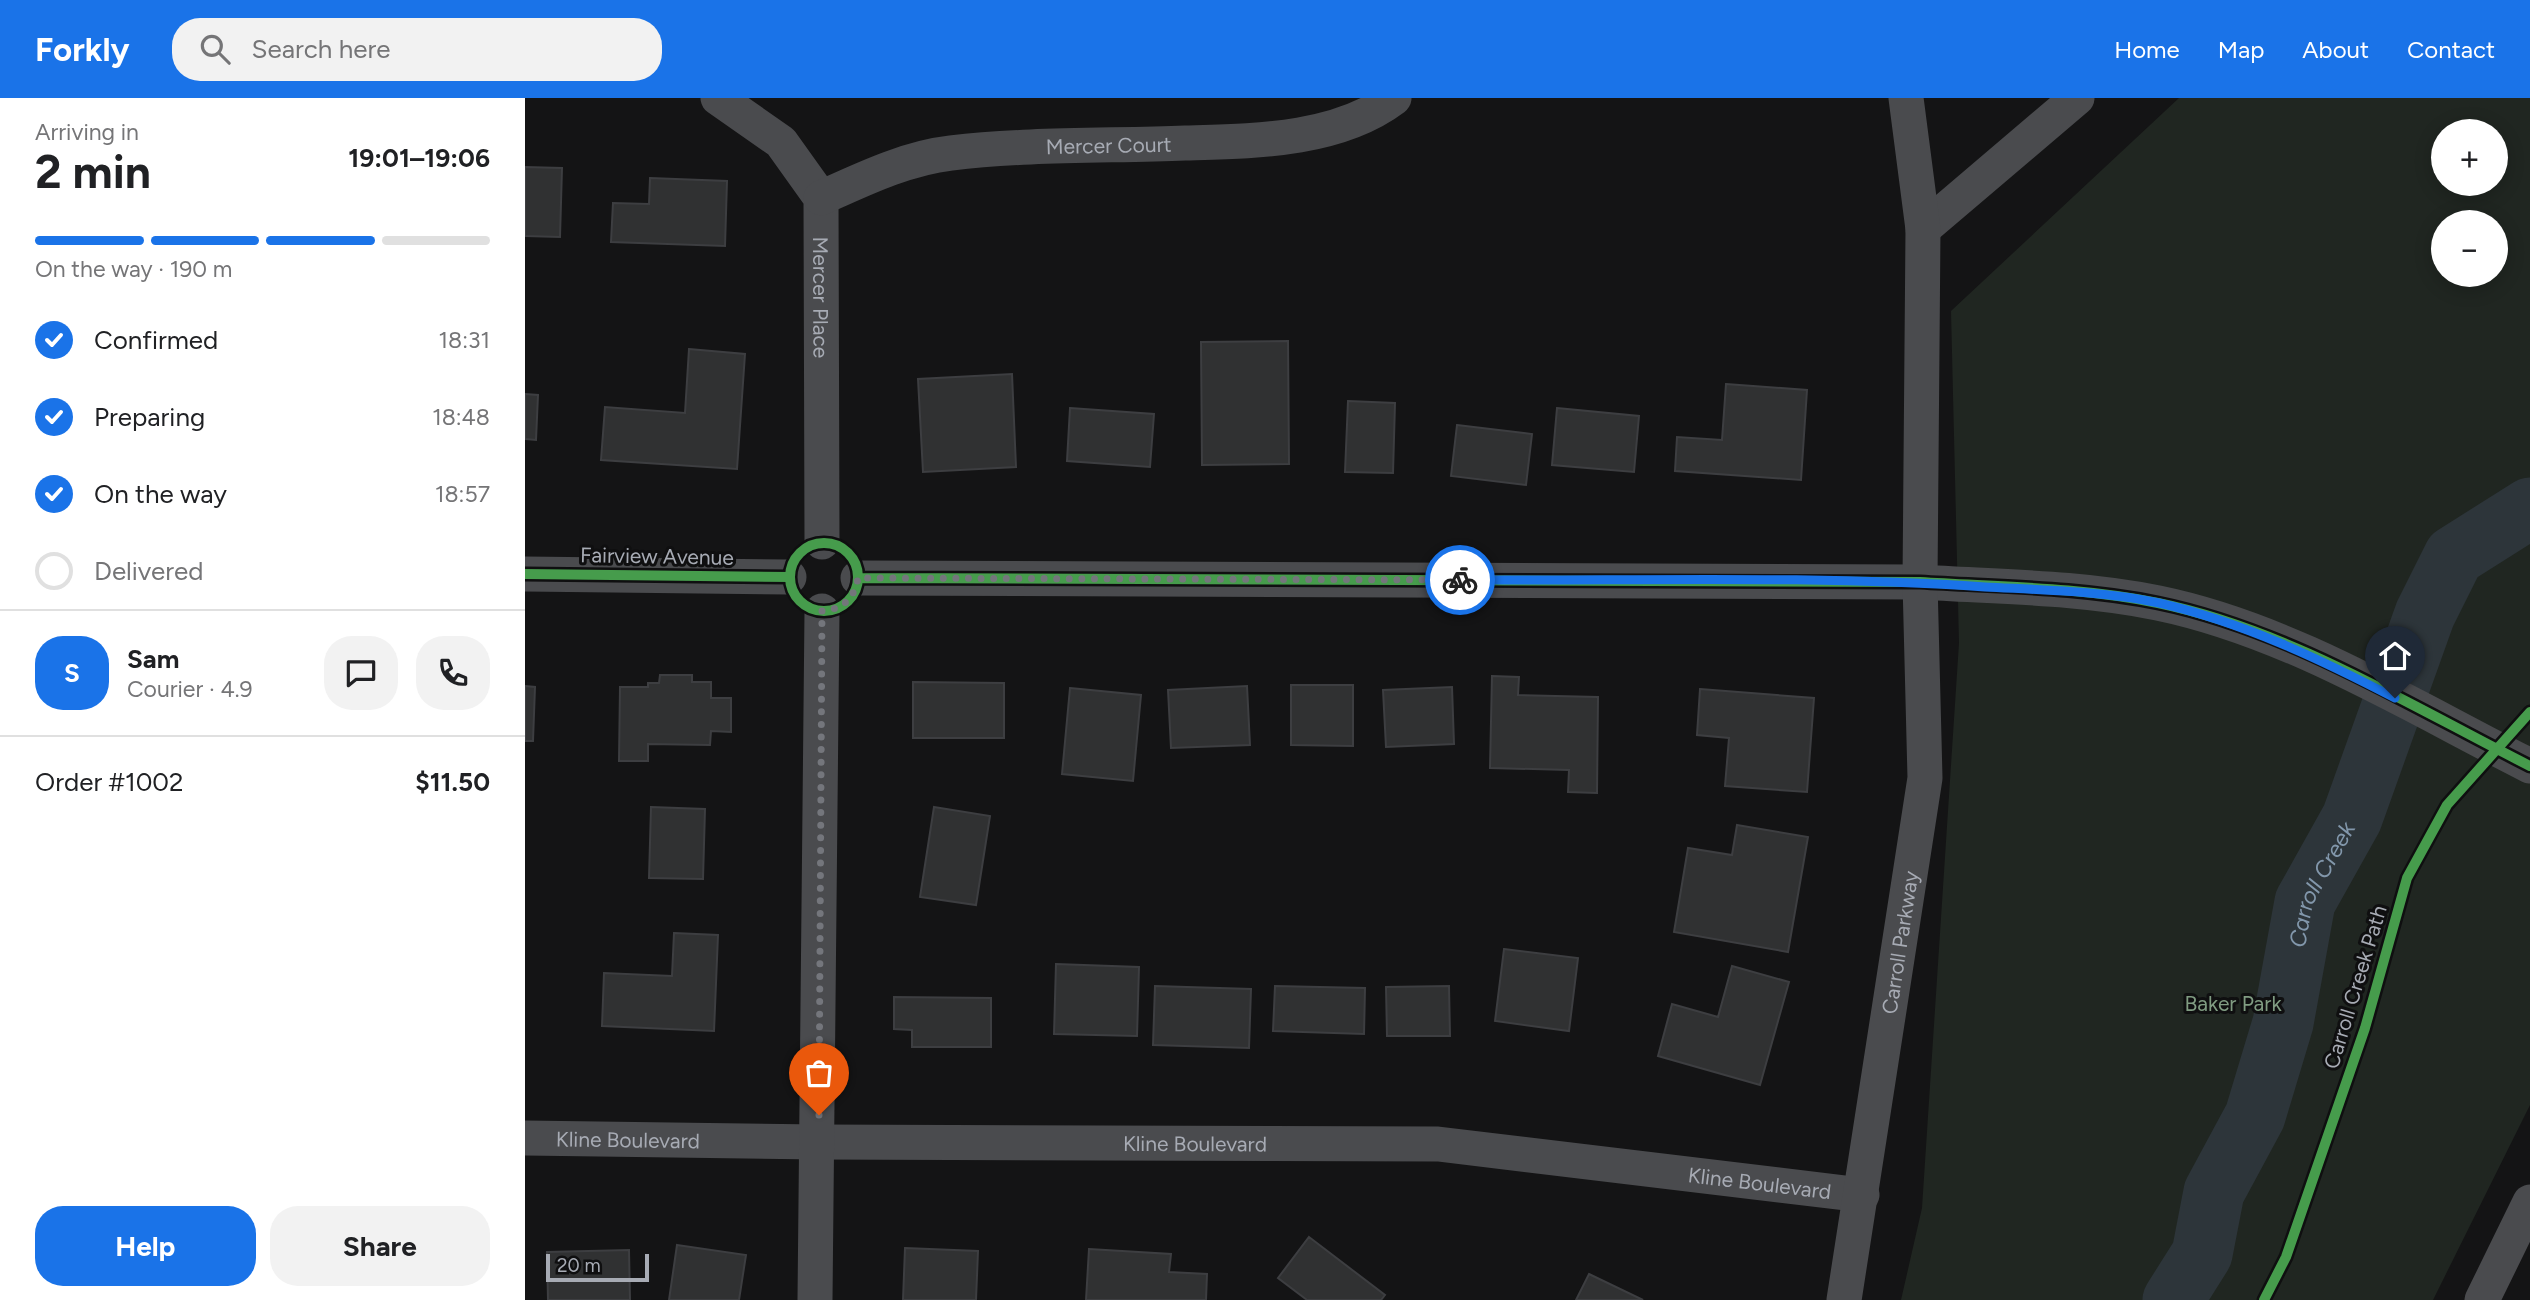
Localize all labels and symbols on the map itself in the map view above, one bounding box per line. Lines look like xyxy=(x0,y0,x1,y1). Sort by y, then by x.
street label: Mercer Court xyxy=(1045,131,1172,159)
street label: Mercer Place xyxy=(809,236,834,358)
street label: Fairview Avenue xyxy=(580,542,734,570)
courier xyxy=(1425,545,1495,615)
pin xyxy=(2365,626,2425,698)
water label: Carroll Creek xyxy=(2283,816,2362,950)
street label: Carroll Parkway xyxy=(1876,869,1923,1016)
street label: Carroll Creek Path xyxy=(2318,902,2392,1072)
park label: Baker Park xyxy=(2184,991,2282,1016)
pin xyxy=(789,1043,849,1115)
street label: Kline Boulevard xyxy=(556,1126,700,1153)
street label: Kline Boulevard xyxy=(1123,1130,1267,1156)
street label: Kline Boulevard xyxy=(1687,1162,1833,1204)
scale bar xyxy=(546,1251,649,1283)

